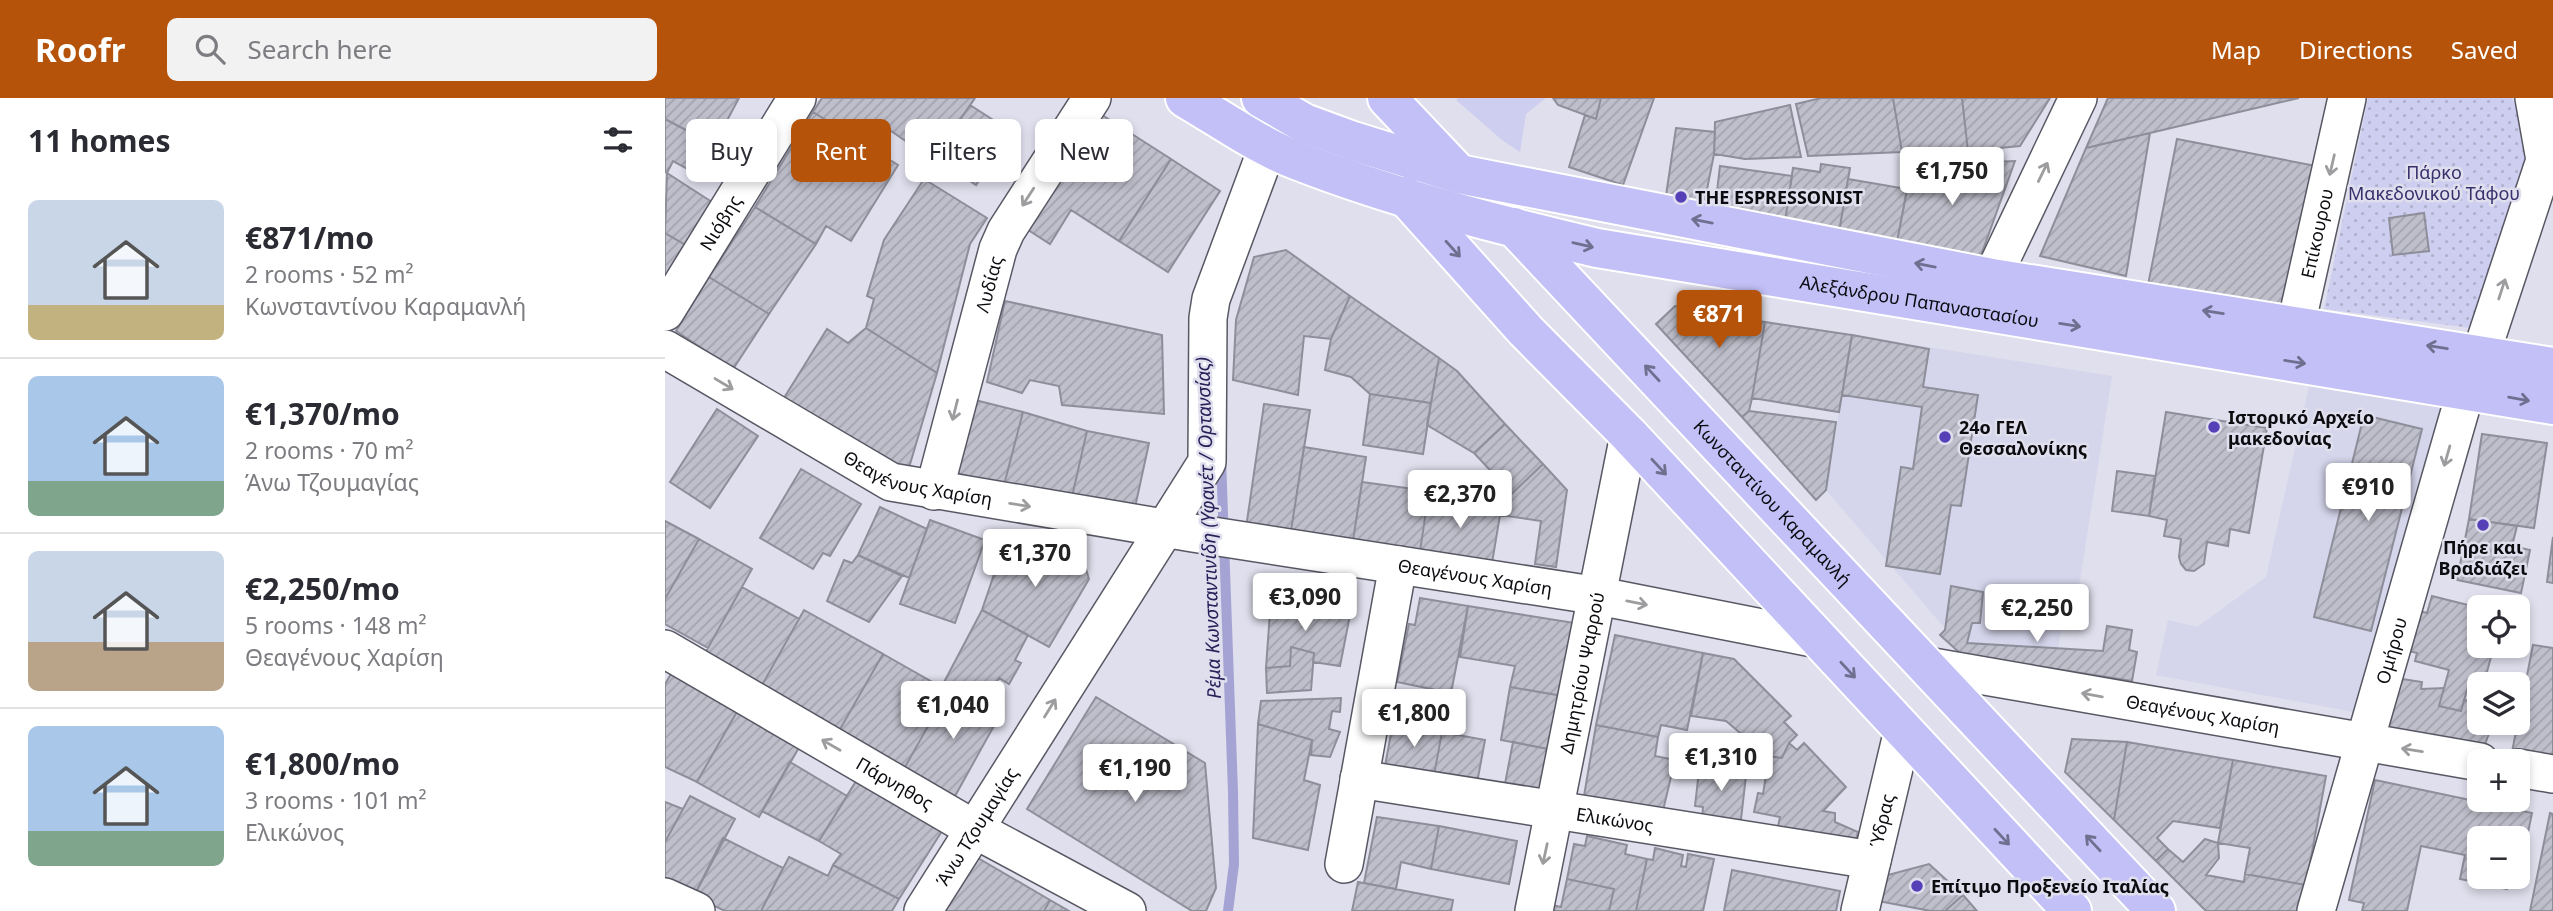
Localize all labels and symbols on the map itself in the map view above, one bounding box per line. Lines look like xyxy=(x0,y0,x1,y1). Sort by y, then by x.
pin: €1,750 xyxy=(1895,148,2009,207)
one-way arrow xyxy=(2325,153,2338,176)
park label: Πάρκο Μακεδονικού Τάφου xyxy=(2348,160,2520,205)
one-way arrow xyxy=(2037,162,2050,183)
place label: THE ESPRESSONIST xyxy=(1695,185,1864,209)
one-way arrow xyxy=(1021,186,1035,206)
street label: Επίκουρου xyxy=(2295,186,2338,281)
marker: THE ESPRESSONIST xyxy=(1673,189,1689,205)
street label: Νιόβης xyxy=(694,190,746,255)
one-way arrow xyxy=(1691,214,1714,228)
one-way arrow xyxy=(1571,239,1594,252)
one-way arrow xyxy=(1444,240,1461,257)
street label: Λυδίας xyxy=(970,253,1008,315)
one-way arrow xyxy=(1915,257,1937,271)
street label: Αλεξάνδρου Παπαναστασίου xyxy=(1798,270,2041,332)
one-way arrow xyxy=(2497,278,2510,300)
pin: €871 xyxy=(1678,290,1760,350)
one-way arrow xyxy=(2202,305,2225,318)
one-way arrow xyxy=(2058,319,2081,332)
one-way arrow xyxy=(2427,340,2449,353)
one-way arrow xyxy=(2283,356,2306,369)
water label: Ρέμα Κωνσταντινίδη (Υφανέτ / Ορτανσίας) xyxy=(1189,357,1227,699)
one-way arrow xyxy=(1644,365,1661,382)
one-way arrow xyxy=(713,377,733,391)
one-way arrow xyxy=(2507,393,2530,406)
one-way arrow xyxy=(948,398,961,421)
place label: Ιστορικό Αρχείο μακεδονίας xyxy=(2228,405,2374,450)
street label: Κωνσταντίνου Καραμανλή xyxy=(1689,414,1857,591)
place label: 24ο ΓΕΛ Θεσσαλονίκης xyxy=(1959,415,2087,460)
marker: Ιστορικό Αρχείο μακεδονίας xyxy=(2206,419,2222,435)
marker: 24ο ΓΕΛ Θεσσαλονίκης xyxy=(1937,429,1953,445)
one-way arrow xyxy=(2440,444,2453,467)
street label: Θεαγένους Χαρίση xyxy=(839,445,994,511)
one-way arrow xyxy=(1651,458,1668,475)
pin: €910 xyxy=(2327,464,2409,523)
pin: €2,370 xyxy=(1403,470,1517,530)
one-way arrow xyxy=(1008,499,1031,512)
marker: Πήρε και Βραδιάζει xyxy=(2475,517,2491,533)
pin: €1,370 xyxy=(978,530,1092,589)
place label: Πήρε και Βραδιάζει xyxy=(2439,535,2527,580)
street label: Θεαγένους Χαρίση xyxy=(1396,553,1554,601)
pin: €3,090 xyxy=(1248,574,1362,633)
pin: €2,250 xyxy=(1980,584,2094,644)
street label: Δημητρίου Ψαρρού xyxy=(1554,590,1609,756)
one-way arrow xyxy=(1625,597,1648,610)
street label: Ομήρου xyxy=(2370,614,2412,687)
one-way arrow xyxy=(1839,661,1856,678)
pin: €1,040 xyxy=(896,682,1010,741)
one-way arrow xyxy=(2081,688,2104,701)
street label: Θεαγένους Χαρίση xyxy=(2124,689,2282,739)
pin: €1,800 xyxy=(1357,690,1471,749)
one-way arrow xyxy=(1043,699,1058,718)
pin: €1,310 xyxy=(1664,734,1778,793)
one-way arrow xyxy=(821,738,841,752)
one-way arrow xyxy=(2402,743,2424,756)
pin: €1,190 xyxy=(1078,744,1192,804)
street label: Πάρνηθος xyxy=(852,751,938,815)
street label: Άνω Τζουμαγίας xyxy=(930,762,1023,890)
street label: Ύδρας xyxy=(1864,791,1900,850)
street label: Ελικώνος xyxy=(1575,801,1655,837)
one-way arrow xyxy=(1994,828,2011,845)
one-way arrow xyxy=(2084,835,2101,852)
one-way arrow xyxy=(1538,842,1552,865)
place label: Επίτιμο Προξενείο Ιταλίας xyxy=(1931,874,2169,898)
marker: Επίτιμο Προξενείο Ιταλίας xyxy=(1909,878,1925,894)

